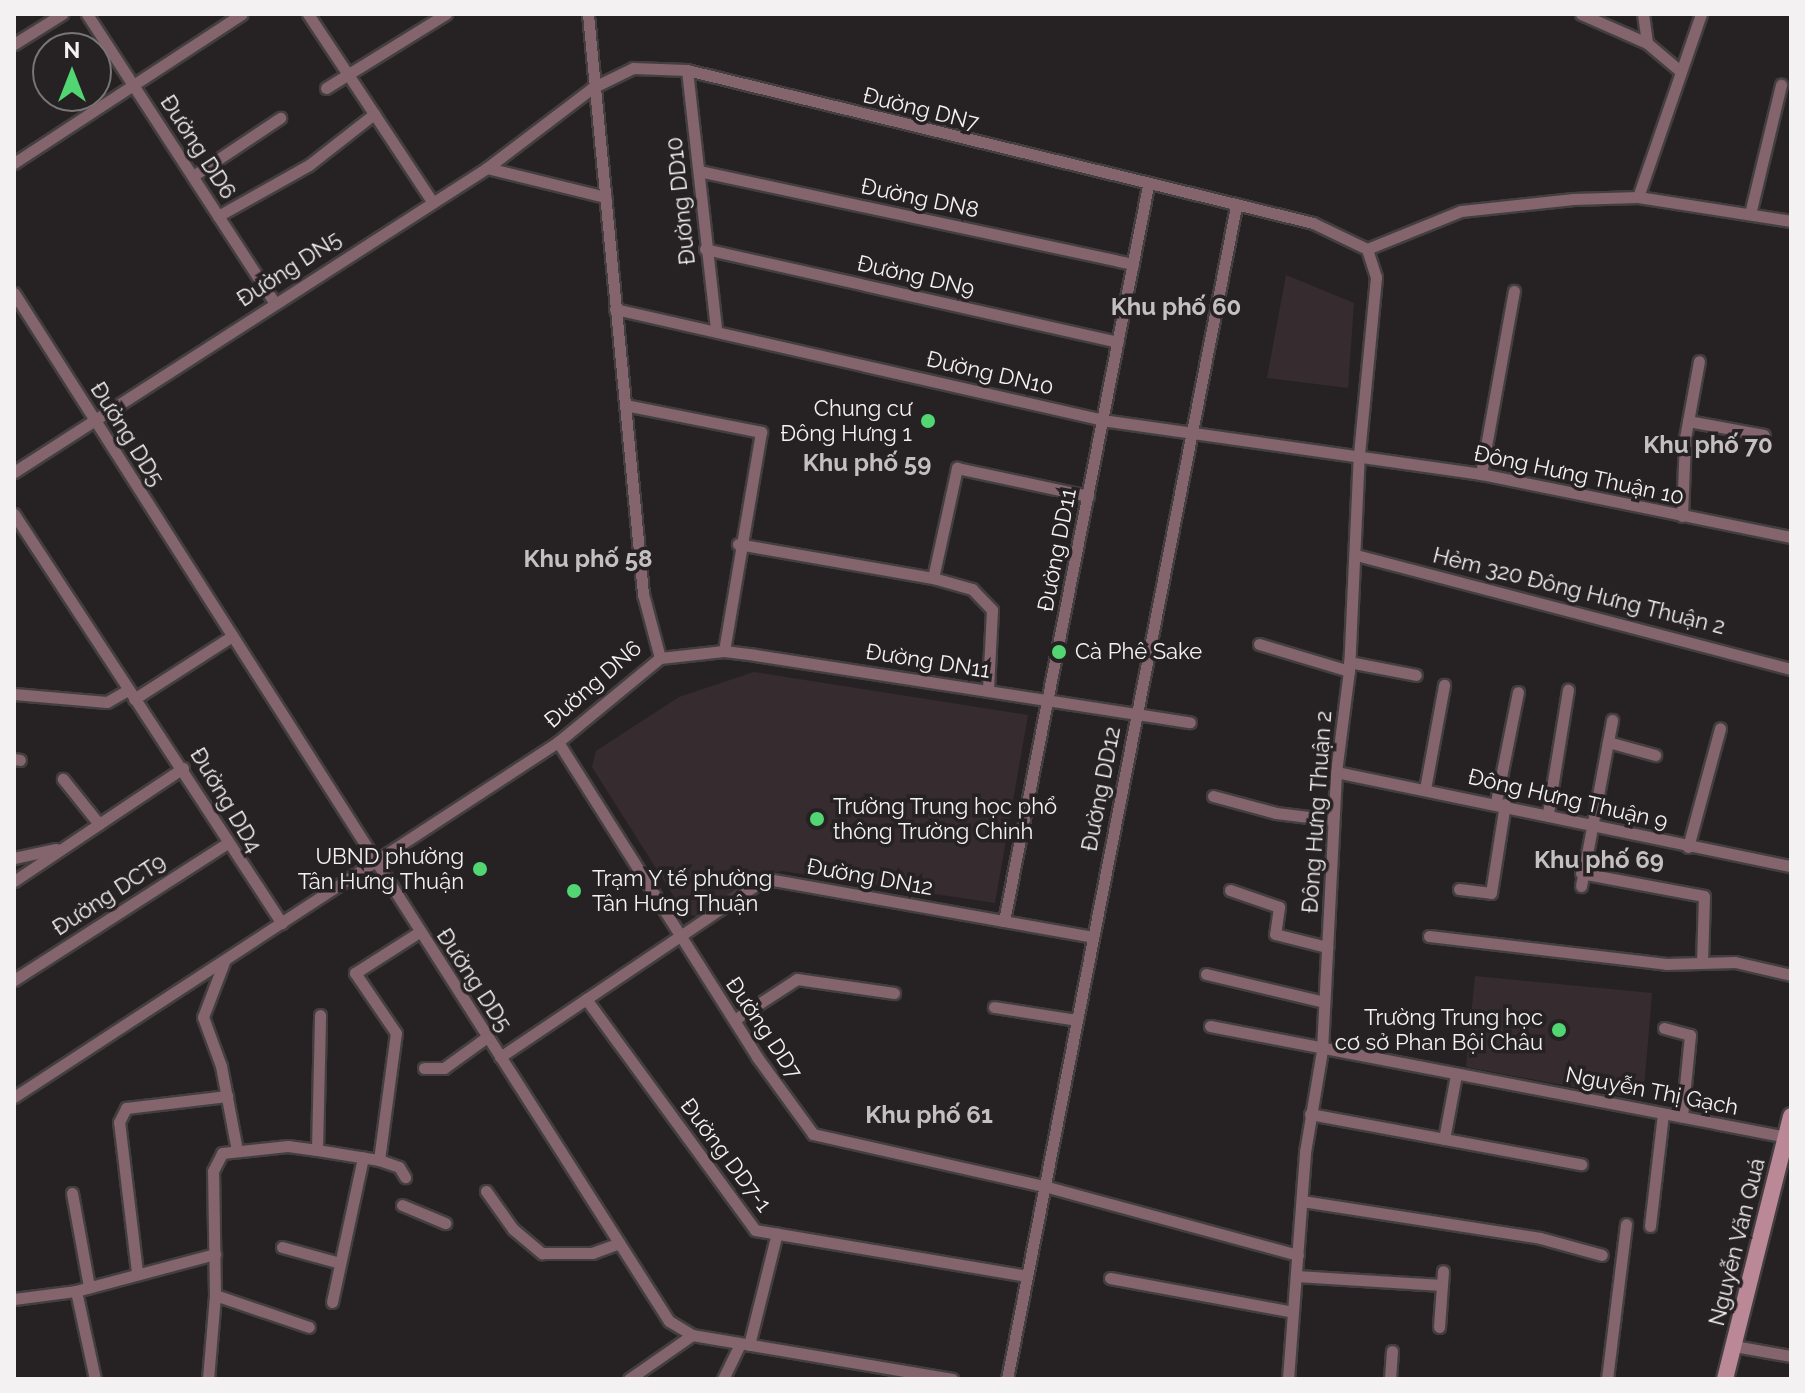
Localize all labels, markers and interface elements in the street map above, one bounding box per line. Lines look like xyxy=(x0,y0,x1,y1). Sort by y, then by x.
north arrow xyxy=(32,32,112,112)
text: N xyxy=(64,37,80,63)
street label: Đường DN7 xyxy=(860,82,982,136)
street label: Đường DD6 xyxy=(155,90,241,204)
street label: Đường DD10 xyxy=(661,136,701,266)
street label: Đường DN8 xyxy=(859,173,981,223)
street label: Đường DN5 xyxy=(232,226,346,312)
street label: Đường DN9 xyxy=(855,250,977,302)
district label: Khu phố 60 xyxy=(1111,293,1241,321)
street label: Đường DN10 xyxy=(924,346,1056,400)
street label: Đường DD5 xyxy=(85,377,169,491)
place label: Chung cư Đông Hưng 1 xyxy=(780,395,912,446)
marker: Chung cư Đông Hưng 1 xyxy=(919,412,937,430)
district label: Khu phố 70 xyxy=(1643,431,1773,459)
street label: Đông Hưng Thuận 10 xyxy=(1471,440,1687,510)
district label: Khu phố 59 xyxy=(803,449,931,477)
street label: Đường DD11 xyxy=(1032,486,1082,614)
street label: Hẻm 320 Đông Hưng Thuận 2 xyxy=(1430,542,1728,640)
district label: Khu phố 58 xyxy=(524,545,652,573)
street label: Đường DN6 xyxy=(539,635,647,733)
street label: Đường DN11 xyxy=(864,638,992,684)
place label: Cà Phê Sake xyxy=(1075,639,1202,665)
marker: Cà Phê Sake xyxy=(1050,643,1068,661)
street label: Đông Hưng Thuận 2 xyxy=(1297,710,1337,914)
street label: Đường DD12 xyxy=(1076,724,1126,854)
street label: Đường DD4 xyxy=(184,743,268,857)
street label: Đông Hưng Thuận 9 xyxy=(1465,763,1671,835)
place label: Trường Trung học phổ thông Trường Chinh xyxy=(833,793,1058,844)
marker: Trường Trung học phổ thông Trường Chinh xyxy=(808,810,826,828)
place label: UBND phường Tân Hưng Thuận xyxy=(297,843,464,894)
district label: Khu phố 69 xyxy=(1534,846,1664,874)
street label: Đường DCT9 xyxy=(47,849,171,941)
street label: Đường DN12 xyxy=(805,853,935,901)
marker: UBND phường Tân Hưng Thuận xyxy=(471,860,489,878)
place label: Trạm Y tế phường Tân Hưng Thuận xyxy=(592,865,774,916)
marker: Trạm Y tế phường Tân Hưng Thuận xyxy=(563,880,585,902)
street label: Đường DD5 xyxy=(431,924,517,1036)
street label: Đường DD7 xyxy=(720,972,808,1084)
place label: Trường Trung học cơ sở Phan Bội Châu xyxy=(1335,1004,1543,1056)
marker: Trường Trung học cơ sở Phan Bội Châu xyxy=(1550,1021,1568,1039)
street label: Nguyễn Thị Gạch xyxy=(1563,1061,1741,1121)
street label: Đường DD7-1 xyxy=(675,1093,777,1217)
district label: Khu phố 61 xyxy=(865,1101,993,1129)
street label: Nguyễn Văn Quá xyxy=(1703,1155,1771,1329)

